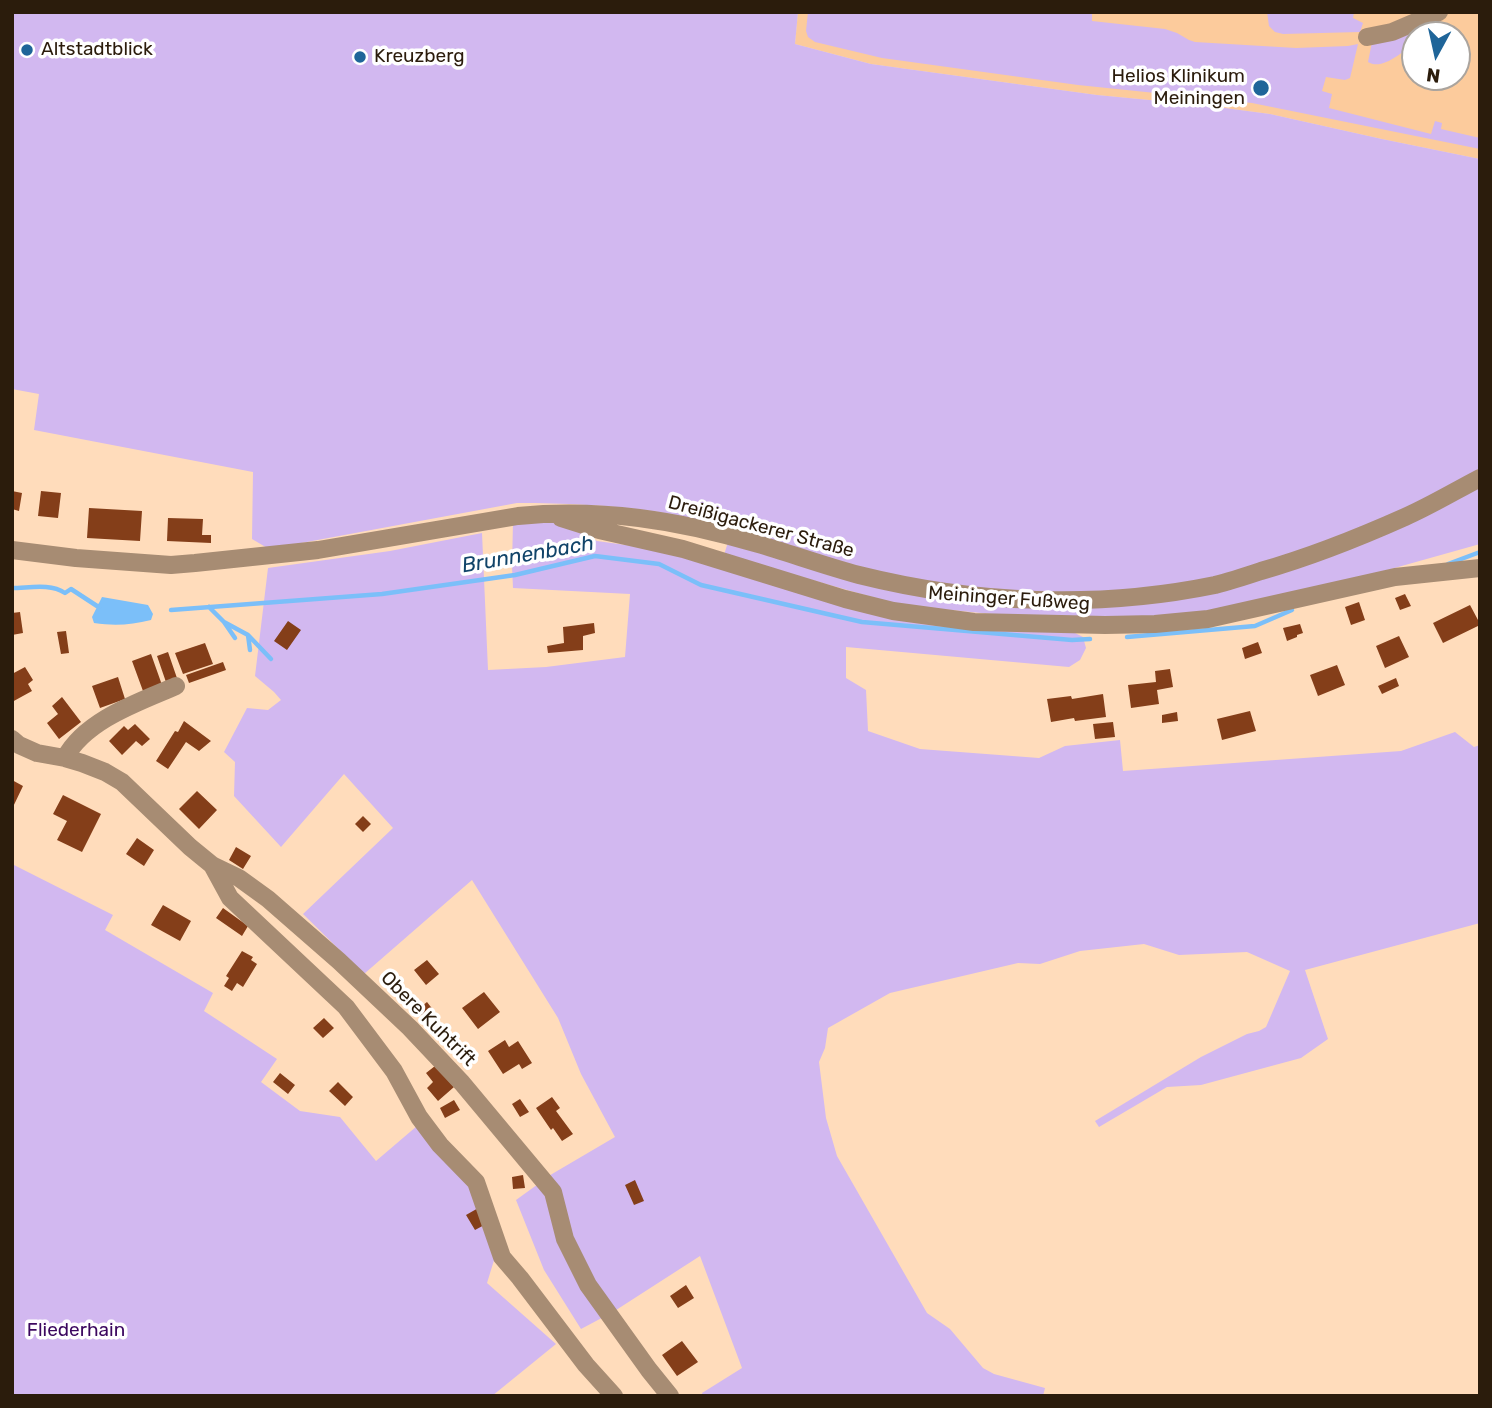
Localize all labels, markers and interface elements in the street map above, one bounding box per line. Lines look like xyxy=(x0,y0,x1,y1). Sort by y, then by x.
north arrow xyxy=(1401,21,1471,91)
place label: Altstadtblick xyxy=(41,39,153,61)
marker: Altstadtblick xyxy=(19,42,35,58)
place label: Kreuzberg xyxy=(374,46,465,68)
marker: Kreuzberg xyxy=(352,49,368,65)
text: N xyxy=(1425,63,1442,88)
place label: Helios Klinikum Meiningen xyxy=(1111,66,1245,110)
marker: Helios Klinikum Meiningen xyxy=(1251,78,1271,98)
street label: Dreißigackerer Straße xyxy=(665,491,857,563)
water label: Brunnenbach xyxy=(460,531,596,579)
street label: Meininger Fußweg xyxy=(927,582,1091,616)
street label: Obere Kuhtrift xyxy=(376,967,480,1071)
park label: Fliederhain xyxy=(27,1320,125,1342)

